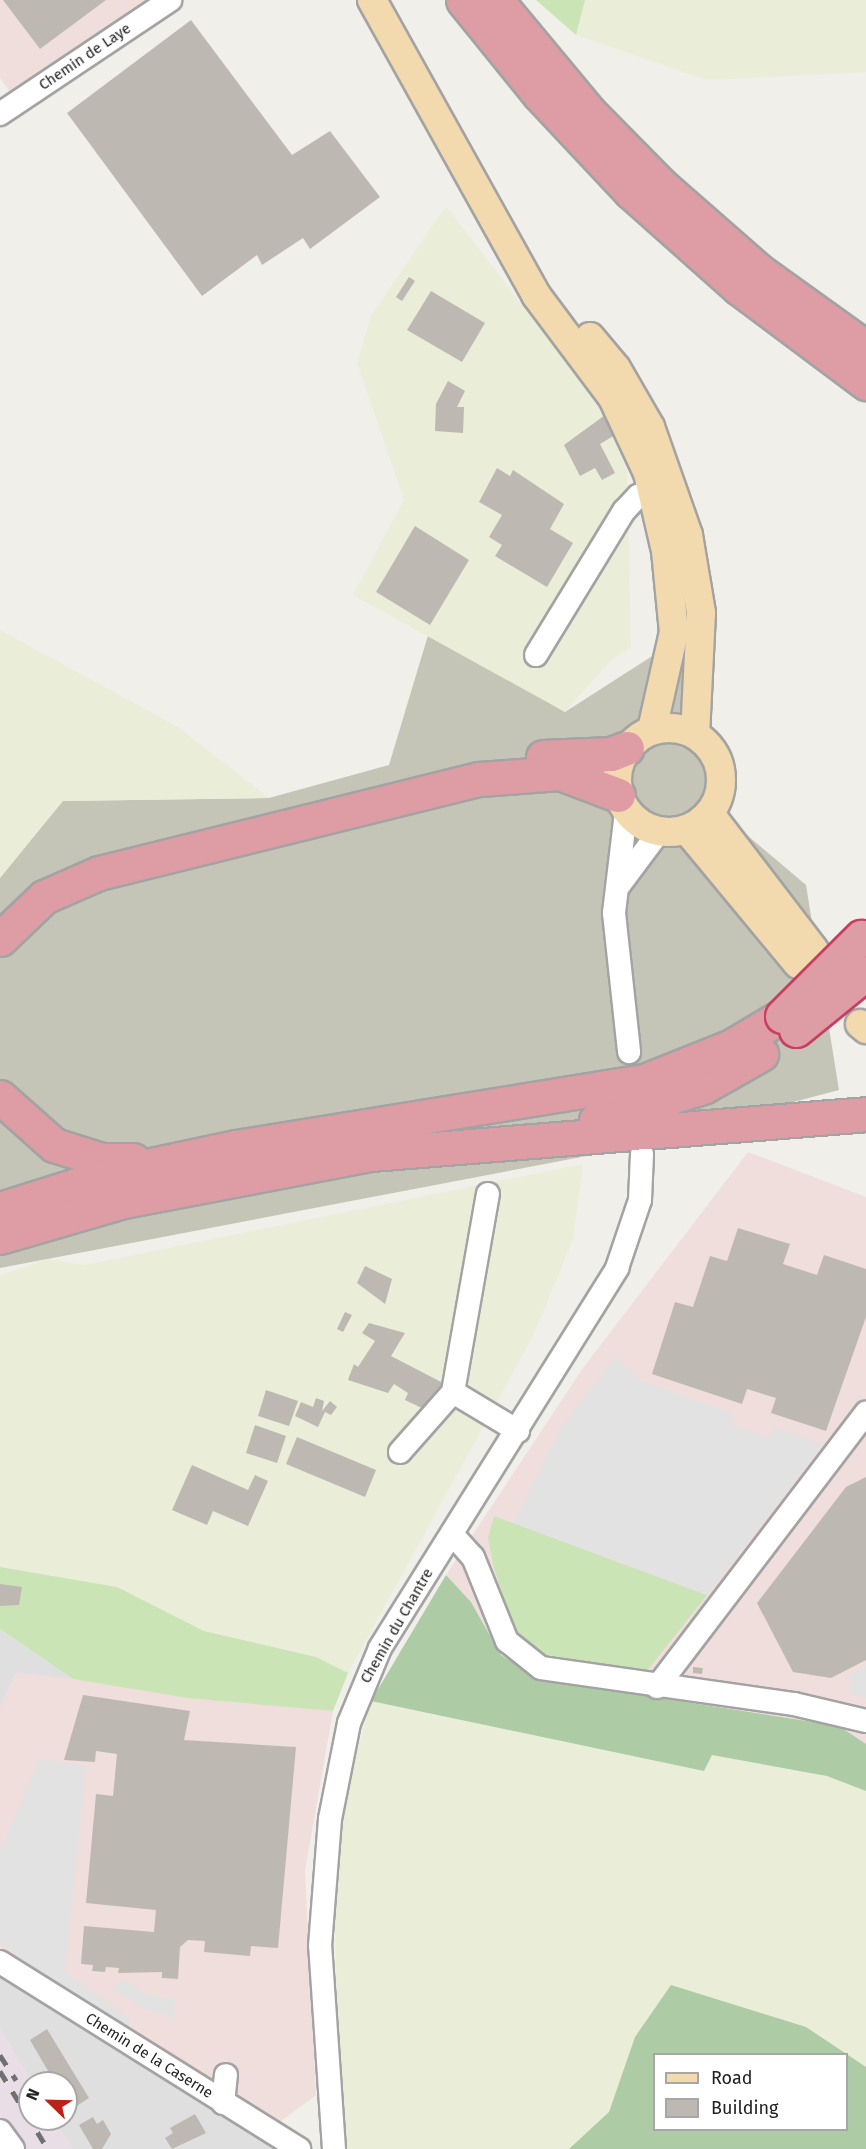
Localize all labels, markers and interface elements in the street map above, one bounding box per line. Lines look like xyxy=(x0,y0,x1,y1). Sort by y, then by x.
street label: Chemin de Laye xyxy=(36,20,134,94)
street label: Chemin du Chantre xyxy=(357,1565,437,1687)
street label: Chemin de la Caserne xyxy=(82,2009,216,2103)
legend xyxy=(653,2053,848,2131)
text: Road xyxy=(711,2067,753,2089)
north arrow xyxy=(18,2071,78,2131)
text: N xyxy=(22,2086,44,2103)
text: Building xyxy=(711,2097,778,2119)

